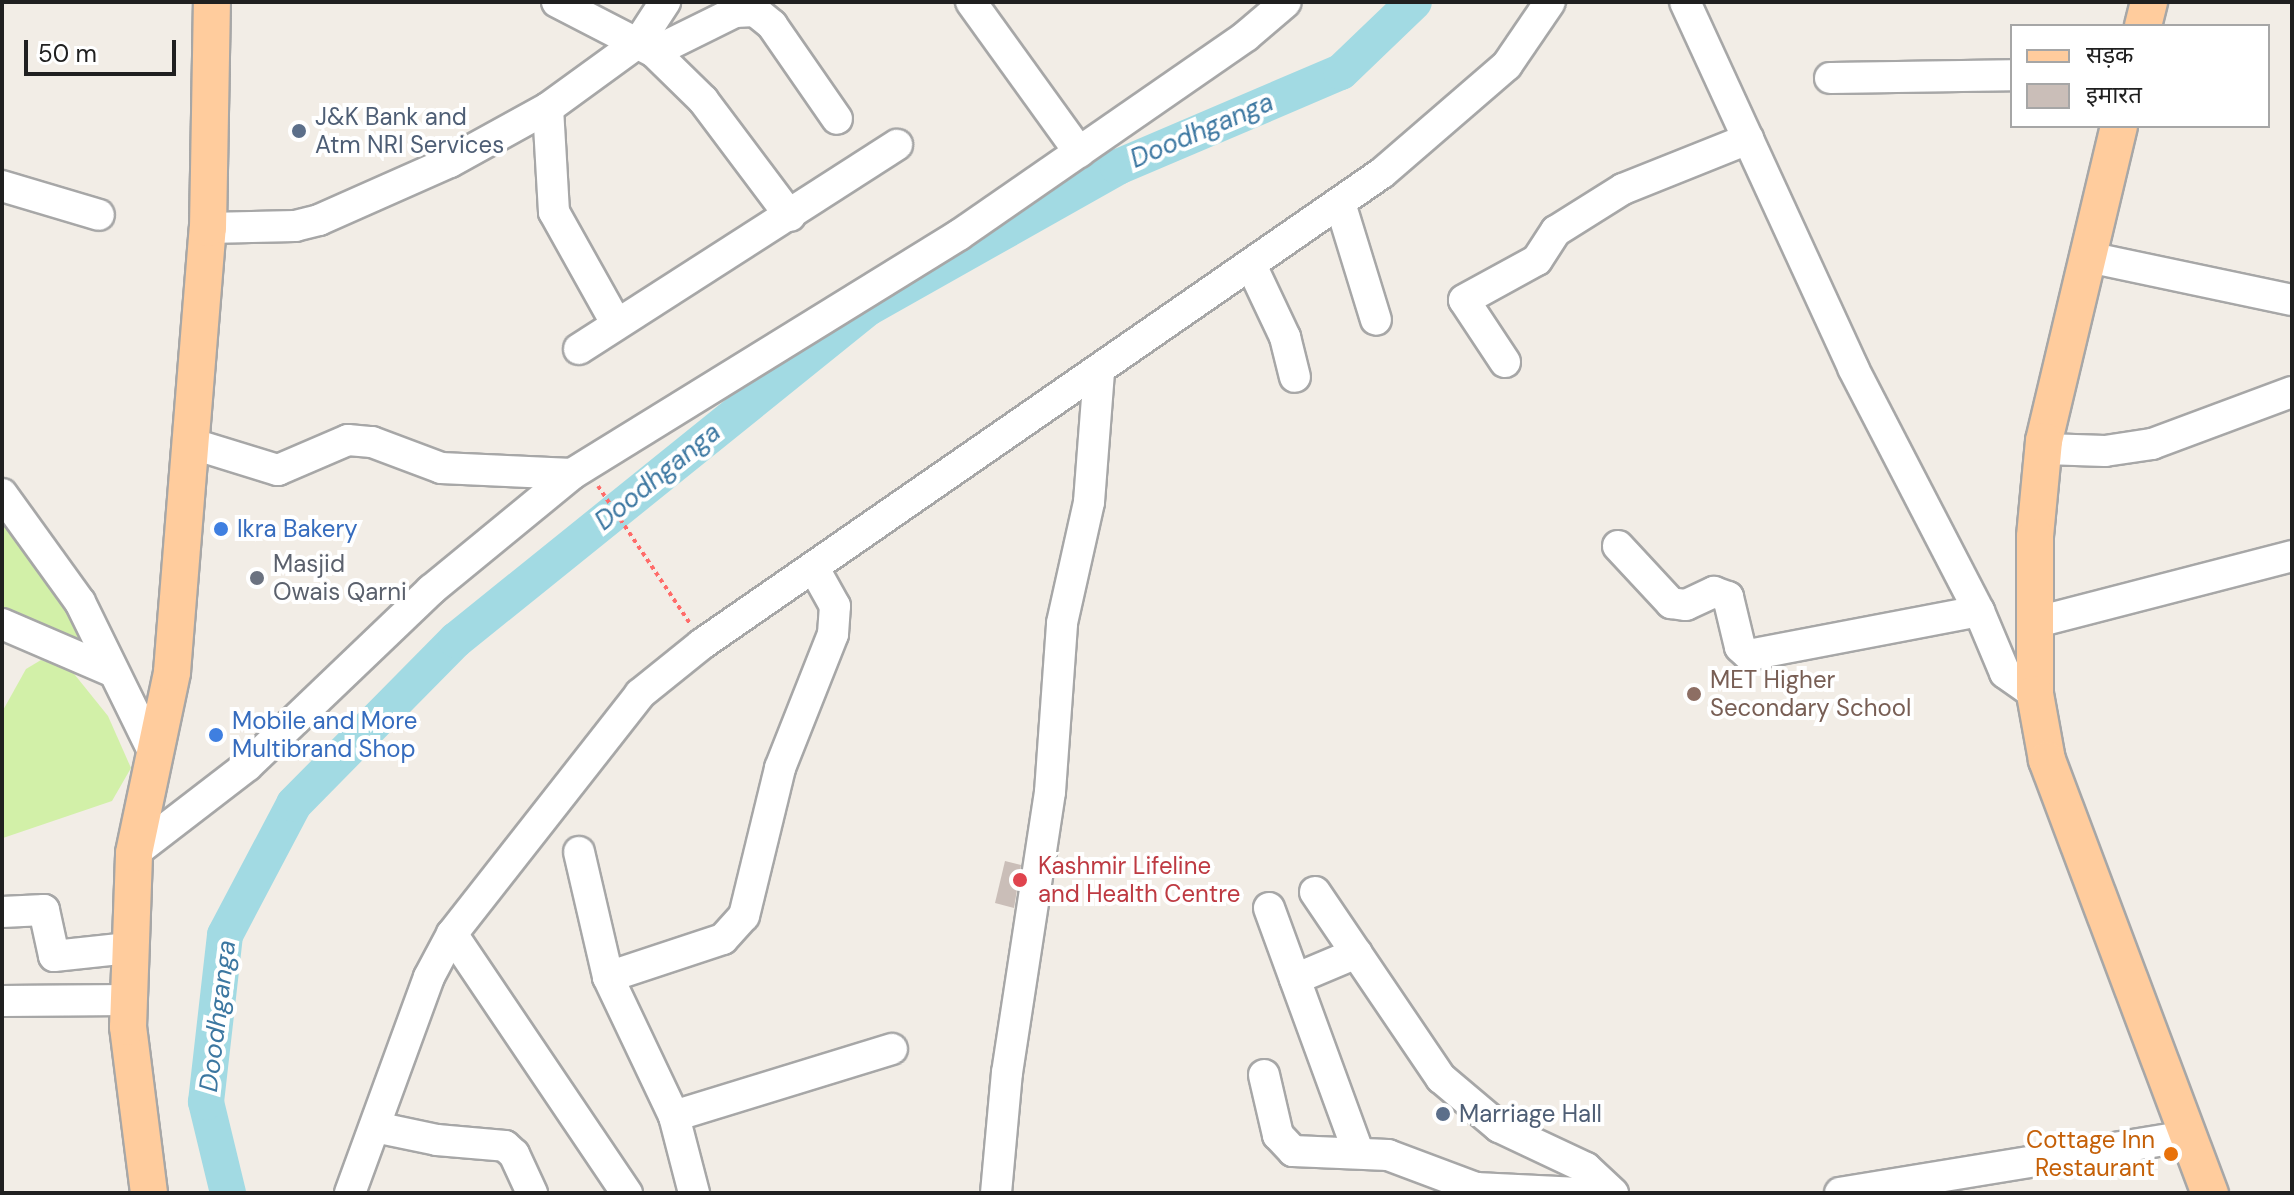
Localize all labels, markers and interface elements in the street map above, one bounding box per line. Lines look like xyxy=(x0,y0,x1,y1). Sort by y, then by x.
scale bar xyxy=(28,24,180,74)
legend xyxy=(2010,24,2270,128)
text: 50 m xyxy=(38,38,97,69)
text: सड़क xyxy=(2086,39,2134,70)
text: इमारत xyxy=(2086,79,2142,110)
water label: Doodhganga xyxy=(1126,87,1278,175)
place label: J&K Bank and Atm NRI Services xyxy=(315,103,504,159)
marker: J&K Bank and Atm NRI Services xyxy=(290,122,308,140)
water label: Doodhganga xyxy=(589,417,727,537)
place label: Ikra Bakery xyxy=(237,515,358,543)
marker: Ikra Bakery xyxy=(212,520,230,538)
place label: Masjid Owais Qarni xyxy=(273,550,407,606)
marker: Masjid Owais Qarni xyxy=(248,569,266,587)
place label: MET Higher Secondary School xyxy=(1710,666,1911,722)
marker: MET Higher Secondary School xyxy=(1685,685,1703,703)
place label: Mobile and More Multibrand Shop xyxy=(232,707,417,763)
marker: Mobile and More Multibrand Shop xyxy=(207,726,225,744)
place label: Kashmir Lifeline and Health Centre xyxy=(1038,852,1240,908)
marker: Kashmir Lifeline and Health Centre xyxy=(1009,869,1031,891)
water label: Doodhganga xyxy=(193,938,243,1094)
place label: Marriage Hall xyxy=(1459,1100,1602,1128)
marker: Marriage Hall xyxy=(1434,1105,1452,1123)
place label: Cottage Inn Restaurant xyxy=(2026,1126,2155,1182)
marker: Cottage Inn Restaurant xyxy=(2162,1145,2180,1163)

